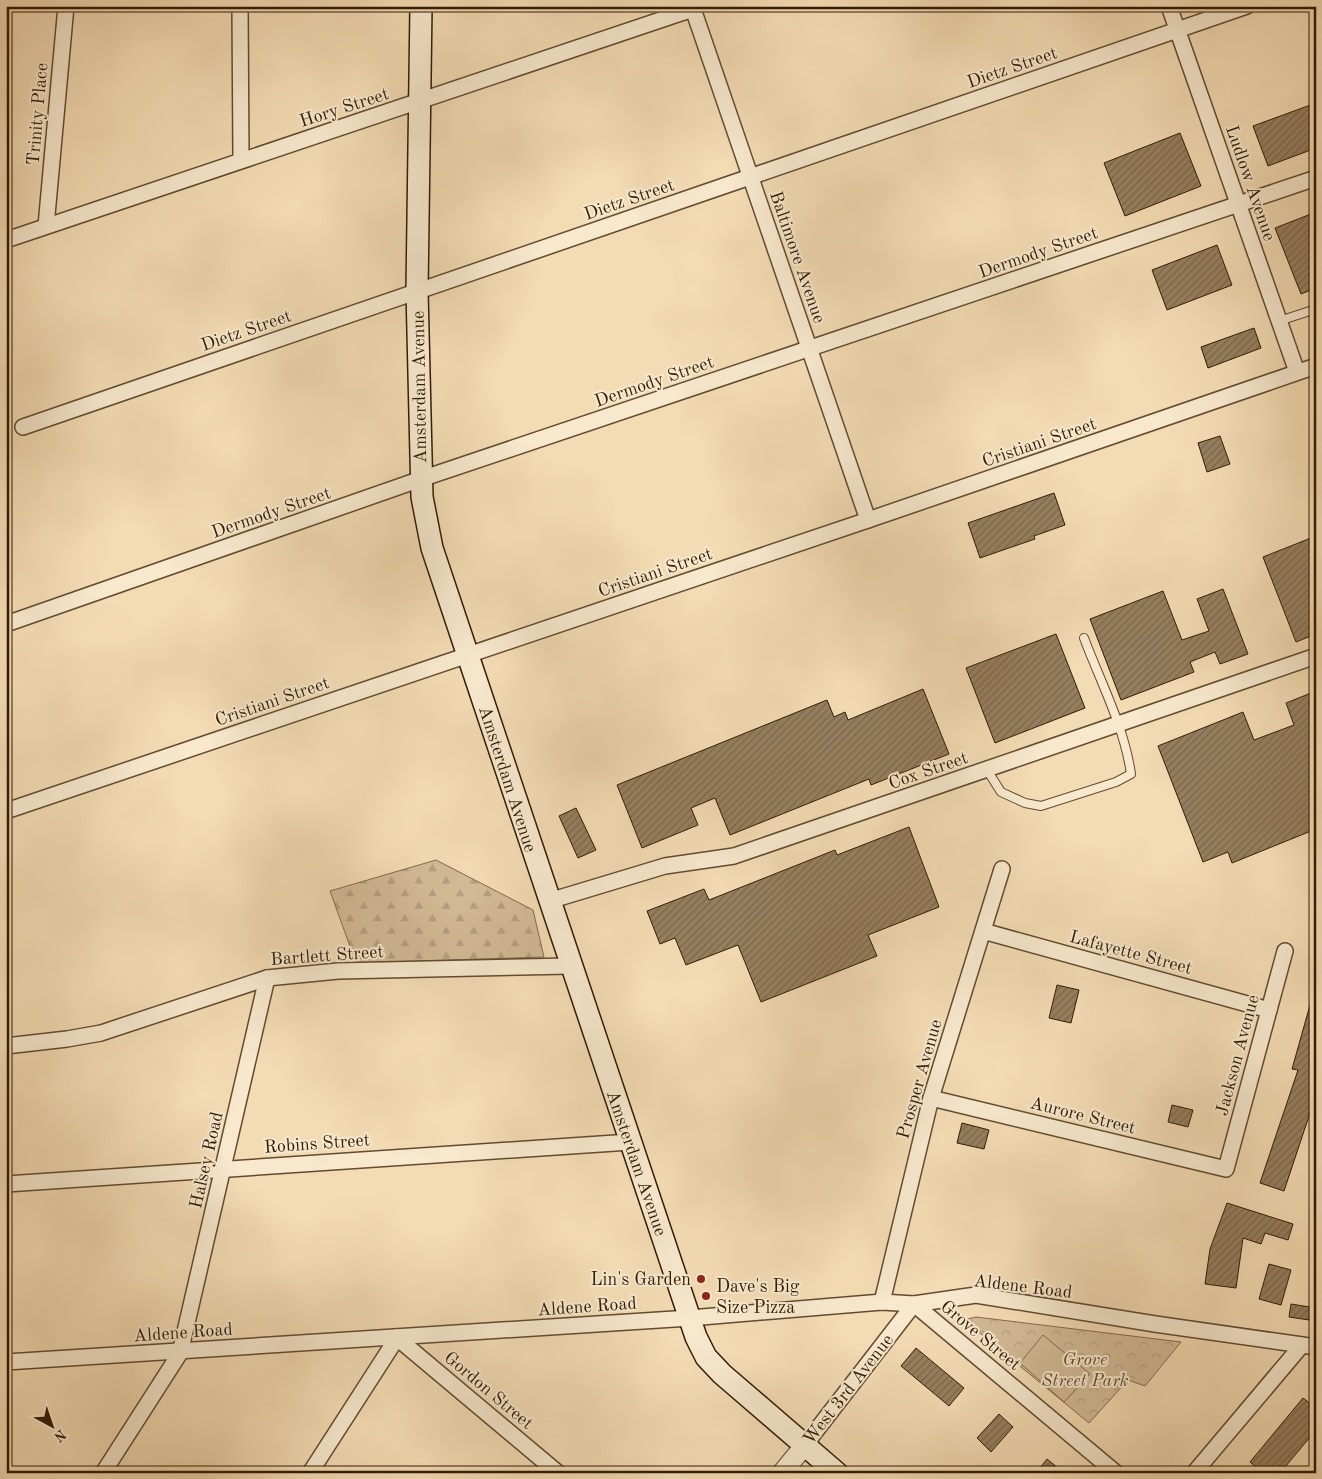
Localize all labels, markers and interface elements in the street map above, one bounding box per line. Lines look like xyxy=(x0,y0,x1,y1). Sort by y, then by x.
street label: Dietz Street xyxy=(965,44,1060,92)
street label: Trinity Place xyxy=(25,62,51,166)
street label: Hory Street xyxy=(297,85,391,131)
street label: Ludlow Avenue xyxy=(1222,123,1278,243)
street label: Dietz Street xyxy=(582,176,677,224)
street label: Baltimore Avenue xyxy=(766,189,828,326)
street label: Dermody Street xyxy=(976,224,1100,282)
street label: Dietz Street xyxy=(199,307,294,355)
street label: Amsterdam Avenue xyxy=(410,311,430,463)
street label: Dermody Street xyxy=(592,353,716,411)
street label: Cristiani Street xyxy=(980,415,1099,471)
street label: Dermody Street xyxy=(209,484,333,542)
street label: Cristiani Street xyxy=(596,545,715,601)
street label: Cristiani Street xyxy=(213,674,332,730)
street label: Amsterdam Avenue xyxy=(475,704,539,855)
street label: Cox Street xyxy=(886,749,970,793)
street label: Lafayette Street xyxy=(1068,928,1194,978)
street label: Bartlett Street xyxy=(270,943,384,969)
street label: Jackson Avenue xyxy=(1213,993,1263,1118)
street label: Prosper Avenue xyxy=(894,1017,946,1141)
street label: Amsterdam Avenue xyxy=(603,1088,669,1238)
street label: Aurore Street xyxy=(1028,1094,1137,1138)
street label: Halsey Road xyxy=(187,1110,227,1210)
street label: Robins Street xyxy=(263,1131,371,1157)
place label: Lin's Garden xyxy=(591,1271,691,1289)
street label: Aldene Road xyxy=(972,1272,1073,1302)
marker: Lin's Garden xyxy=(695,1273,707,1285)
place label: Dave's Big Size Pizza xyxy=(716,1278,800,1317)
marker: Dave's Big Size Pizza xyxy=(700,1290,712,1302)
street label: Aldene Road xyxy=(537,1295,637,1319)
street label: Grove Street xyxy=(937,1297,1024,1374)
street label: Aldene Road xyxy=(133,1321,233,1345)
street label: West 3rd Avenue xyxy=(800,1331,897,1448)
street label: Gordon Street xyxy=(440,1348,536,1433)
park label: Grove Street Park xyxy=(1041,1351,1129,1390)
north arrow xyxy=(28,1402,78,1452)
text: N xyxy=(51,1426,68,1444)

